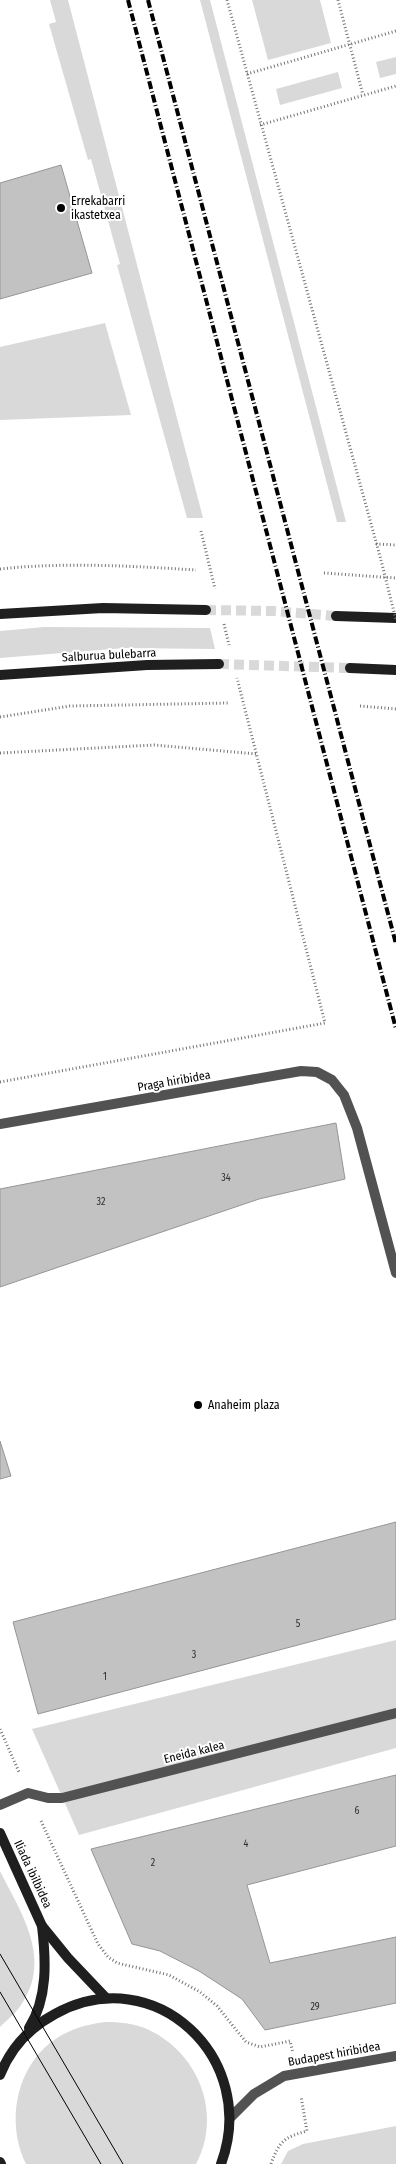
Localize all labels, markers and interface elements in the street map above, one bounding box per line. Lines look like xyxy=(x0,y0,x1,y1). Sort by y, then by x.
place label: Errekabarri ikastetxea xyxy=(71,194,125,222)
marker: Errekabarri ikastetxea xyxy=(55,202,67,214)
street label: Salburua bulebarra xyxy=(61,646,157,664)
street label: Praga hiribidea xyxy=(136,1068,212,1094)
house number: 34 xyxy=(221,1172,231,1184)
house number: 32 xyxy=(97,1196,106,1208)
place label: Anaheim plaza xyxy=(208,1398,280,1412)
marker: Anaheim plaza xyxy=(192,1399,204,1411)
house number: 5 xyxy=(296,1618,301,1630)
house number: 3 xyxy=(192,1649,197,1661)
house number: 1 xyxy=(103,1671,107,1683)
street label: Eneida kalea xyxy=(162,1738,226,1766)
house number: 6 xyxy=(355,1805,360,1817)
street label: Iliada ibilbidea xyxy=(11,1838,55,1910)
house number: 4 xyxy=(244,1838,249,1850)
house number: 2 xyxy=(151,1857,156,1869)
house number: 29 xyxy=(310,2001,320,2013)
street label: Budapest hiribidea xyxy=(287,2039,381,2069)

